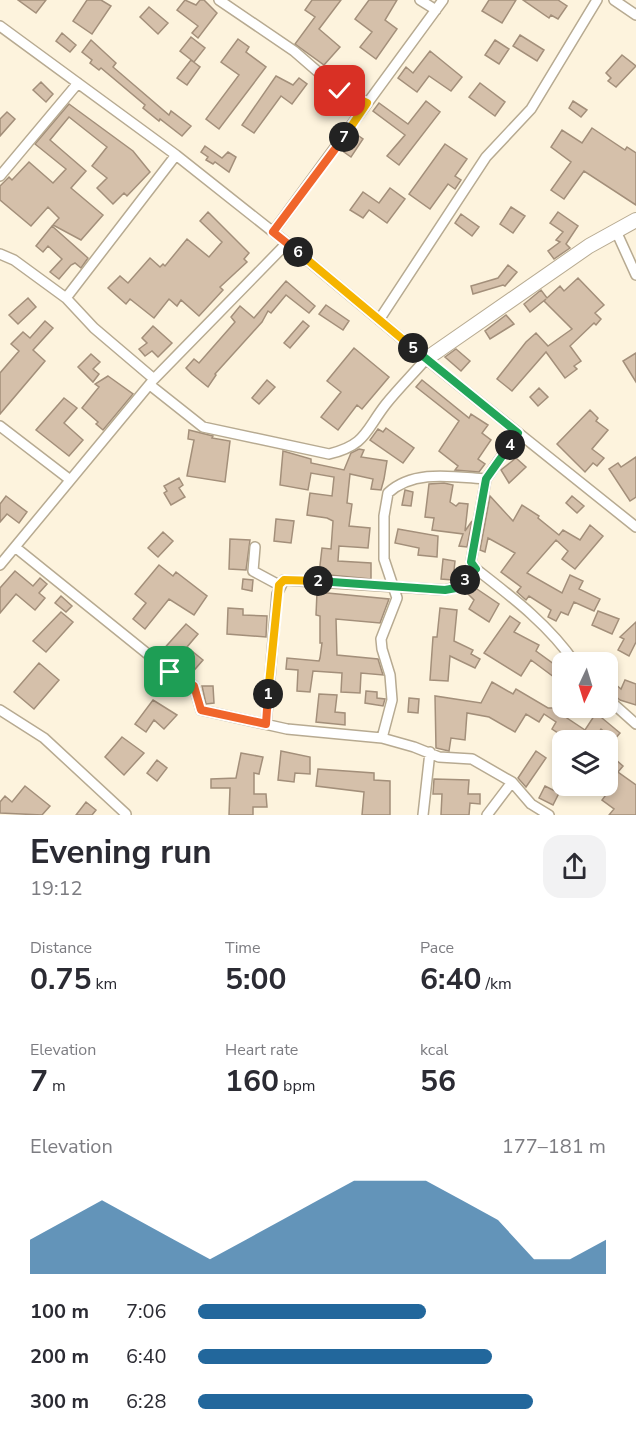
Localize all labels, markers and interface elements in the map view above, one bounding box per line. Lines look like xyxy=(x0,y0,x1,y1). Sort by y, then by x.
pin xyxy=(314,65,365,116)
icon: check xyxy=(323,74,356,107)
pin: 7 xyxy=(329,122,359,152)
text: 7 xyxy=(339,126,349,148)
pin: 6 xyxy=(283,237,313,267)
text: 6 xyxy=(293,241,303,263)
pin: 5 xyxy=(398,333,428,363)
text: 5 xyxy=(408,337,418,359)
pin: 4 xyxy=(495,430,525,460)
text: 4 xyxy=(505,434,515,456)
pin: 3 xyxy=(450,565,480,595)
pin: 2 xyxy=(303,566,333,596)
text: 3 xyxy=(460,569,470,591)
text: 2 xyxy=(313,570,323,592)
pin xyxy=(144,646,195,697)
north arrow xyxy=(552,652,618,718)
map controls xyxy=(552,652,618,796)
icon: arrive xyxy=(153,655,186,688)
pin: 1 xyxy=(253,679,283,709)
text: 1 xyxy=(263,683,273,705)
button: layers xyxy=(552,730,618,796)
text: Evening run xyxy=(30,830,212,875)
button: share xyxy=(543,835,606,898)
text: 19:12 xyxy=(30,875,83,902)
text: Distance xyxy=(30,937,92,959)
text: Time xyxy=(225,937,261,959)
text: Pace xyxy=(420,937,454,959)
text: 0.75 xyxy=(30,959,91,1000)
text: 5:00 xyxy=(225,959,286,1000)
text: 6:40 xyxy=(420,959,481,1000)
text: km xyxy=(91,973,117,995)
text: /km xyxy=(481,973,512,995)
text: Elevation xyxy=(30,1039,96,1061)
text: Heart rate xyxy=(225,1039,298,1061)
text: kcal xyxy=(420,1039,448,1061)
text: 7 xyxy=(30,1061,48,1102)
text: 160 xyxy=(225,1061,279,1102)
text: 56 xyxy=(420,1061,456,1102)
text: m xyxy=(48,1075,66,1097)
text: bpm xyxy=(279,1075,315,1097)
text: Elevation xyxy=(30,1133,113,1160)
text: 177–181 m xyxy=(502,1133,606,1160)
text: 100 m xyxy=(30,1298,89,1325)
text: 7:06 xyxy=(126,1298,167,1325)
text: 200 m xyxy=(30,1343,89,1370)
text: 6:40 xyxy=(126,1343,167,1370)
text: 300 m xyxy=(30,1388,89,1415)
text: 6:28 xyxy=(126,1388,167,1415)

